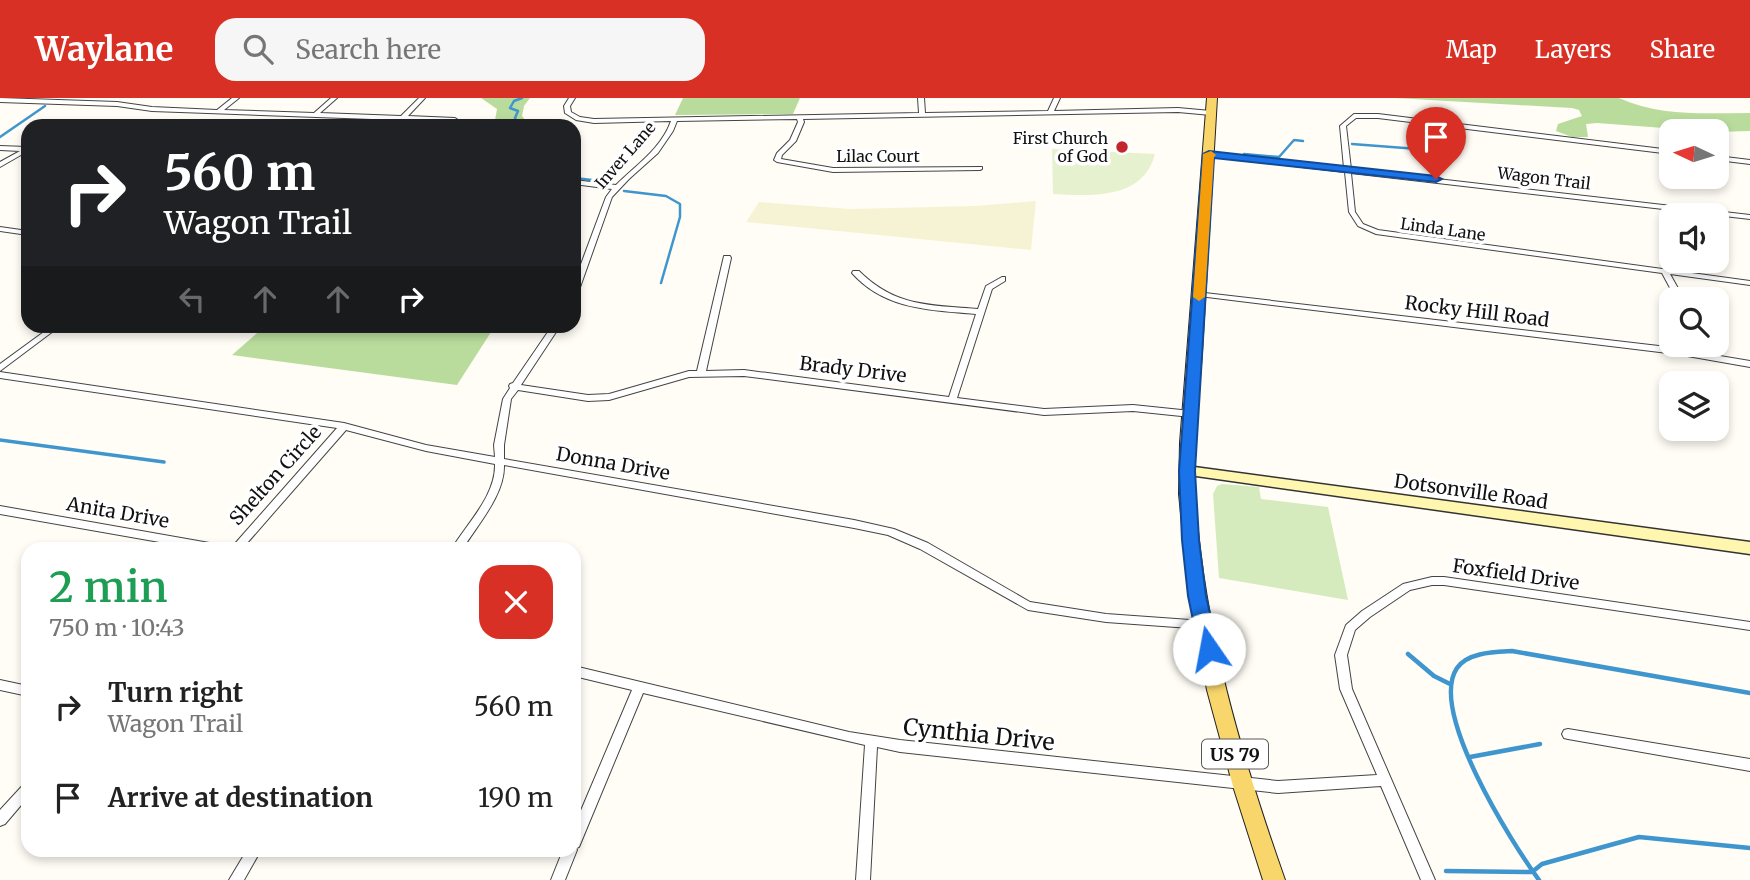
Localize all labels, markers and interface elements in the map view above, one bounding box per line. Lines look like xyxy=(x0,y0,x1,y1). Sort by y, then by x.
search box xyxy=(215,18,705,81)
text: Waylane xyxy=(35,29,173,70)
icon: search xyxy=(239,30,277,68)
text: Search here xyxy=(295,33,441,66)
text: Map xyxy=(1446,34,1497,65)
text: Layers xyxy=(1535,34,1611,65)
text: Share xyxy=(1649,34,1715,65)
pin xyxy=(1406,107,1466,179)
street label: Inver Lane xyxy=(590,117,660,193)
icon: arrive xyxy=(1417,118,1455,156)
north arrow xyxy=(1659,119,1729,189)
map controls xyxy=(1659,119,1729,441)
place label: First Church of God xyxy=(1013,128,1108,166)
marker: First Church of God xyxy=(1114,139,1130,155)
text: 560 m xyxy=(164,142,315,203)
street label: Lilac Court xyxy=(836,146,920,166)
icon: right xyxy=(49,147,140,238)
street label: Wagon Trail xyxy=(1495,162,1592,194)
text: Wagon Trail xyxy=(164,203,352,243)
button: sound xyxy=(1659,203,1729,273)
street label: Linda Lane xyxy=(1399,213,1487,245)
icon: left xyxy=(173,280,211,318)
icon: ahead xyxy=(246,280,284,318)
icon: ahead xyxy=(319,280,357,318)
icon: right xyxy=(392,280,430,318)
button: search xyxy=(1659,287,1729,357)
street label: Rocky Hill Road xyxy=(1403,290,1551,332)
street label: Brady Drive xyxy=(798,351,908,387)
button: layers xyxy=(1659,371,1729,441)
street label: Shelton Circle xyxy=(224,420,326,530)
street label: Donna Drive xyxy=(554,441,672,485)
street label: Dotsonville Road xyxy=(1393,468,1549,514)
street label: Anita Drive xyxy=(64,491,171,533)
street label: Foxfield Drive xyxy=(1451,553,1581,595)
text: 2 min xyxy=(49,561,168,613)
button: close xyxy=(479,565,553,639)
position arrow xyxy=(1172,612,1246,686)
text: 750 m · 10:43 xyxy=(49,613,185,642)
text: Turn right xyxy=(108,676,243,709)
icon: right xyxy=(49,688,87,726)
text: 560 m xyxy=(474,690,553,723)
text: Wagon Trail xyxy=(108,709,243,738)
street label: Cynthia Drive xyxy=(902,712,1056,756)
road number: US 79 xyxy=(1202,740,1268,768)
icon: arrive xyxy=(49,779,87,817)
text: Arrive at destination xyxy=(108,781,373,814)
text: 190 m xyxy=(478,781,553,814)

